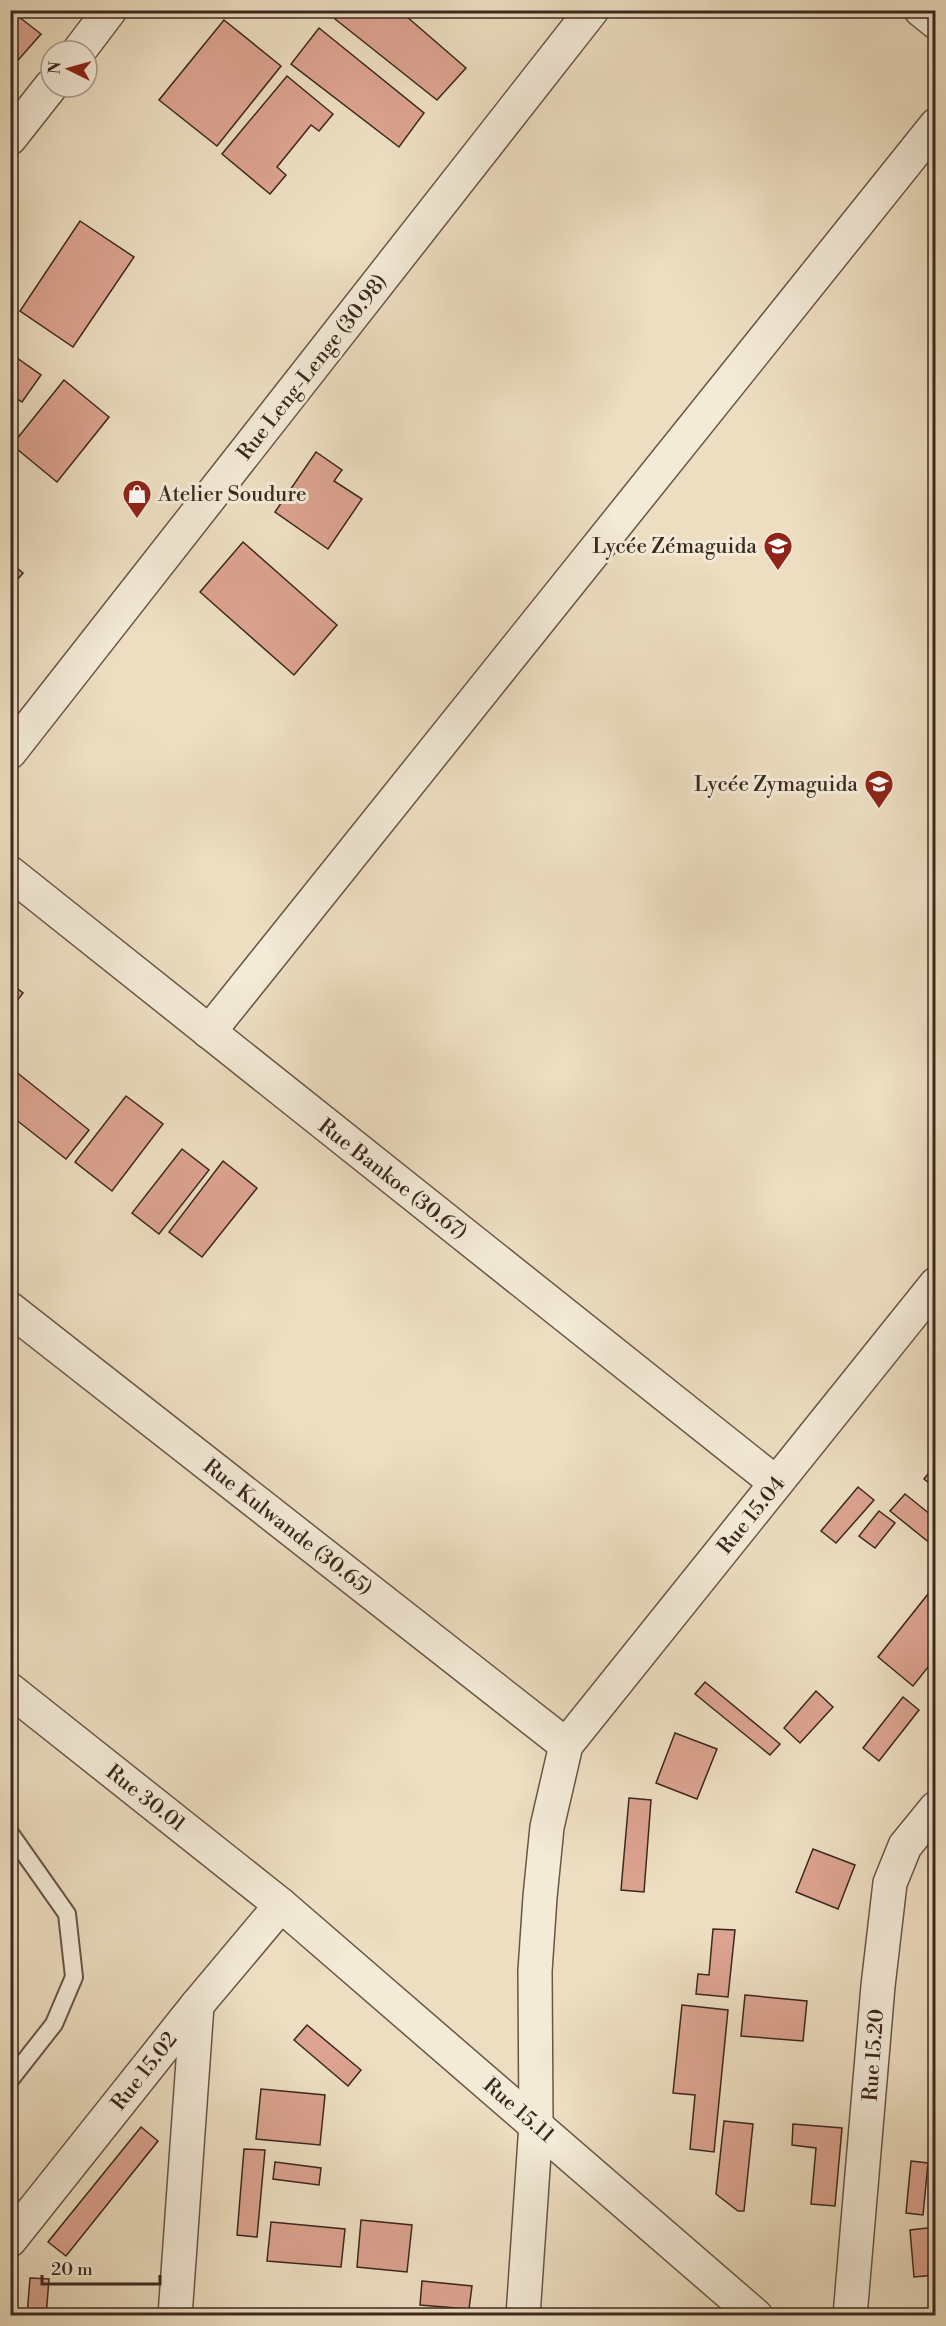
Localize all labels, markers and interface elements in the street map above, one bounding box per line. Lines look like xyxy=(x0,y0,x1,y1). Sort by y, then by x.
north arrow xyxy=(39,39,99,99)
text: N xyxy=(45,60,66,75)
street label: Rue Leng-Lenge (30.98) xyxy=(232,269,394,466)
shop icon: Atelier Soudure xyxy=(121,478,153,520)
place label: Atelier Soudure xyxy=(157,482,307,508)
school or university icon: Lycée Zémaguida xyxy=(762,530,794,572)
place label: Lycée Zémaguida xyxy=(592,534,757,560)
school or university icon: Lycée Zymaguida xyxy=(863,768,895,810)
place label: Lycée Zymaguida xyxy=(694,772,858,798)
street label: Rue Bankoe (30.67) xyxy=(313,1113,472,1246)
street label: Rue Kulwande (30.65) xyxy=(198,1454,377,1602)
street label: Rue 15.04 xyxy=(712,1471,791,1560)
street label: Rue 30.01 xyxy=(100,1760,190,1838)
street label: Rue 15.20 xyxy=(858,2008,890,2102)
street label: Rue 15.02 xyxy=(106,2027,183,2116)
street label: Rue 15.11 xyxy=(477,2073,559,2149)
scale bar xyxy=(42,2248,160,2286)
text: 20 m xyxy=(51,2258,93,2281)

